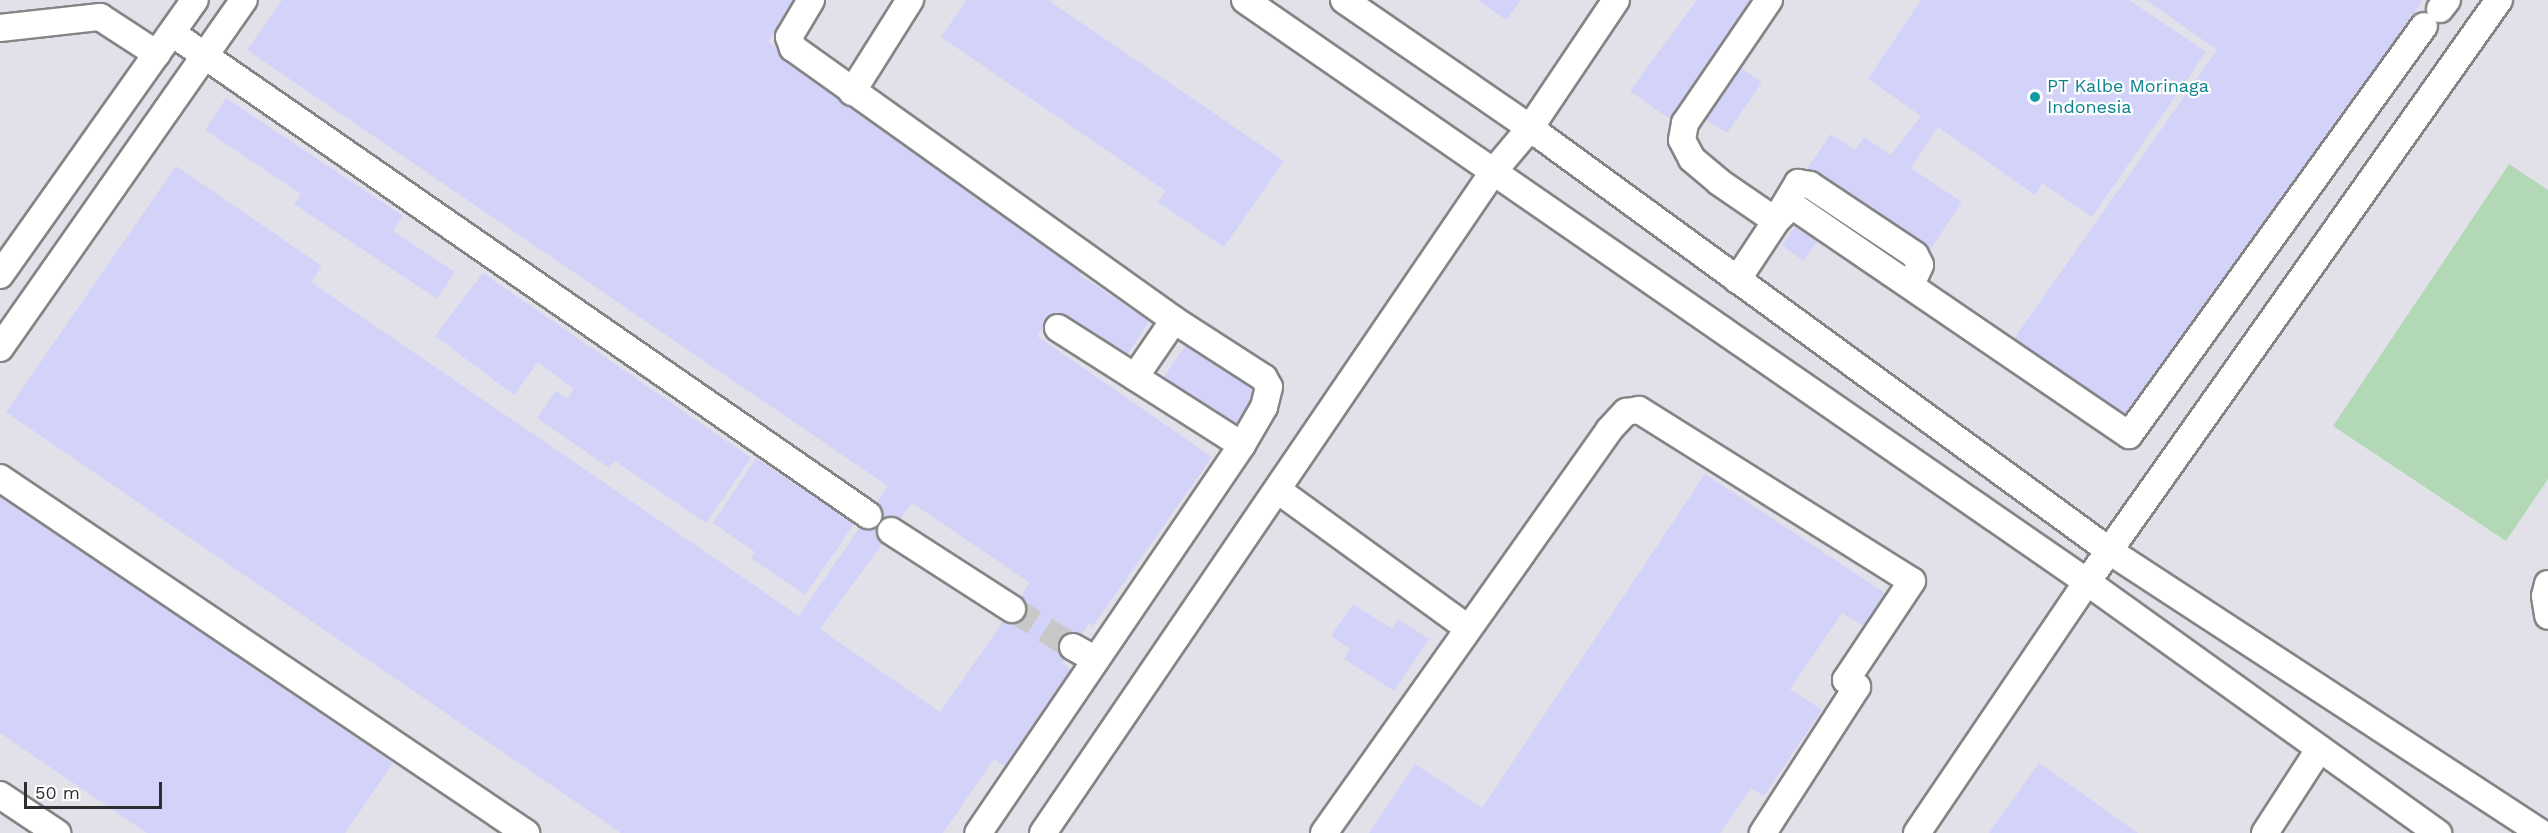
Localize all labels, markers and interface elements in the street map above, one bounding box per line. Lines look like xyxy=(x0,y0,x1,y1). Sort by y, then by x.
place label: PT Kalbe Morinaga Indonesia xyxy=(2047,76,2209,118)
marker: PT Kalbe Morinaga Indonesia xyxy=(2028,90,2042,104)
scale bar xyxy=(27,770,165,808)
text: 50 m xyxy=(35,782,80,803)

